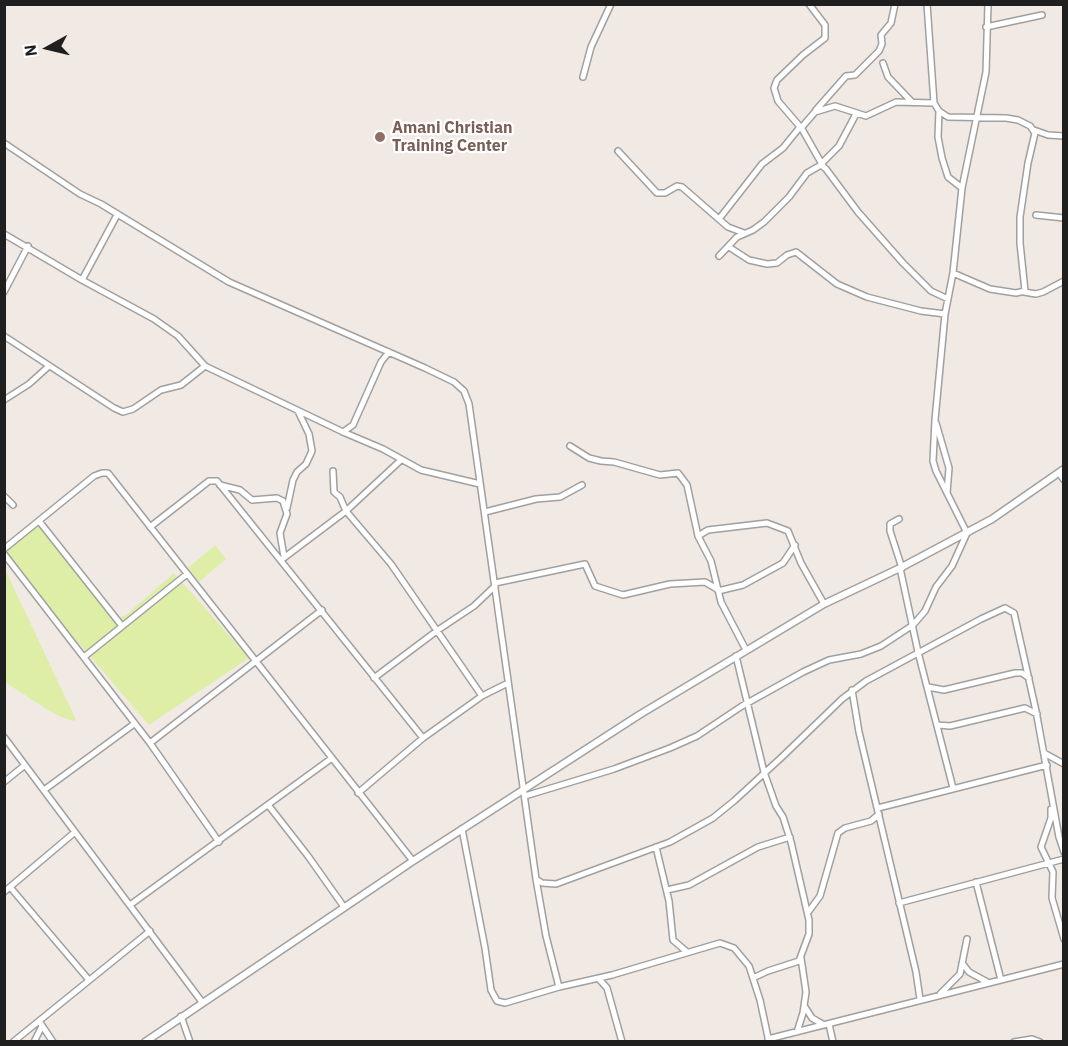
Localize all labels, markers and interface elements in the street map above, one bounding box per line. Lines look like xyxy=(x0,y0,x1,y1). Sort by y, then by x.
north arrow xyxy=(18,18,78,78)
text: N xyxy=(19,43,41,58)
place label: Amani Christian Training Center xyxy=(392,118,513,156)
marker: Amani Christian Training Center xyxy=(373,130,387,144)

